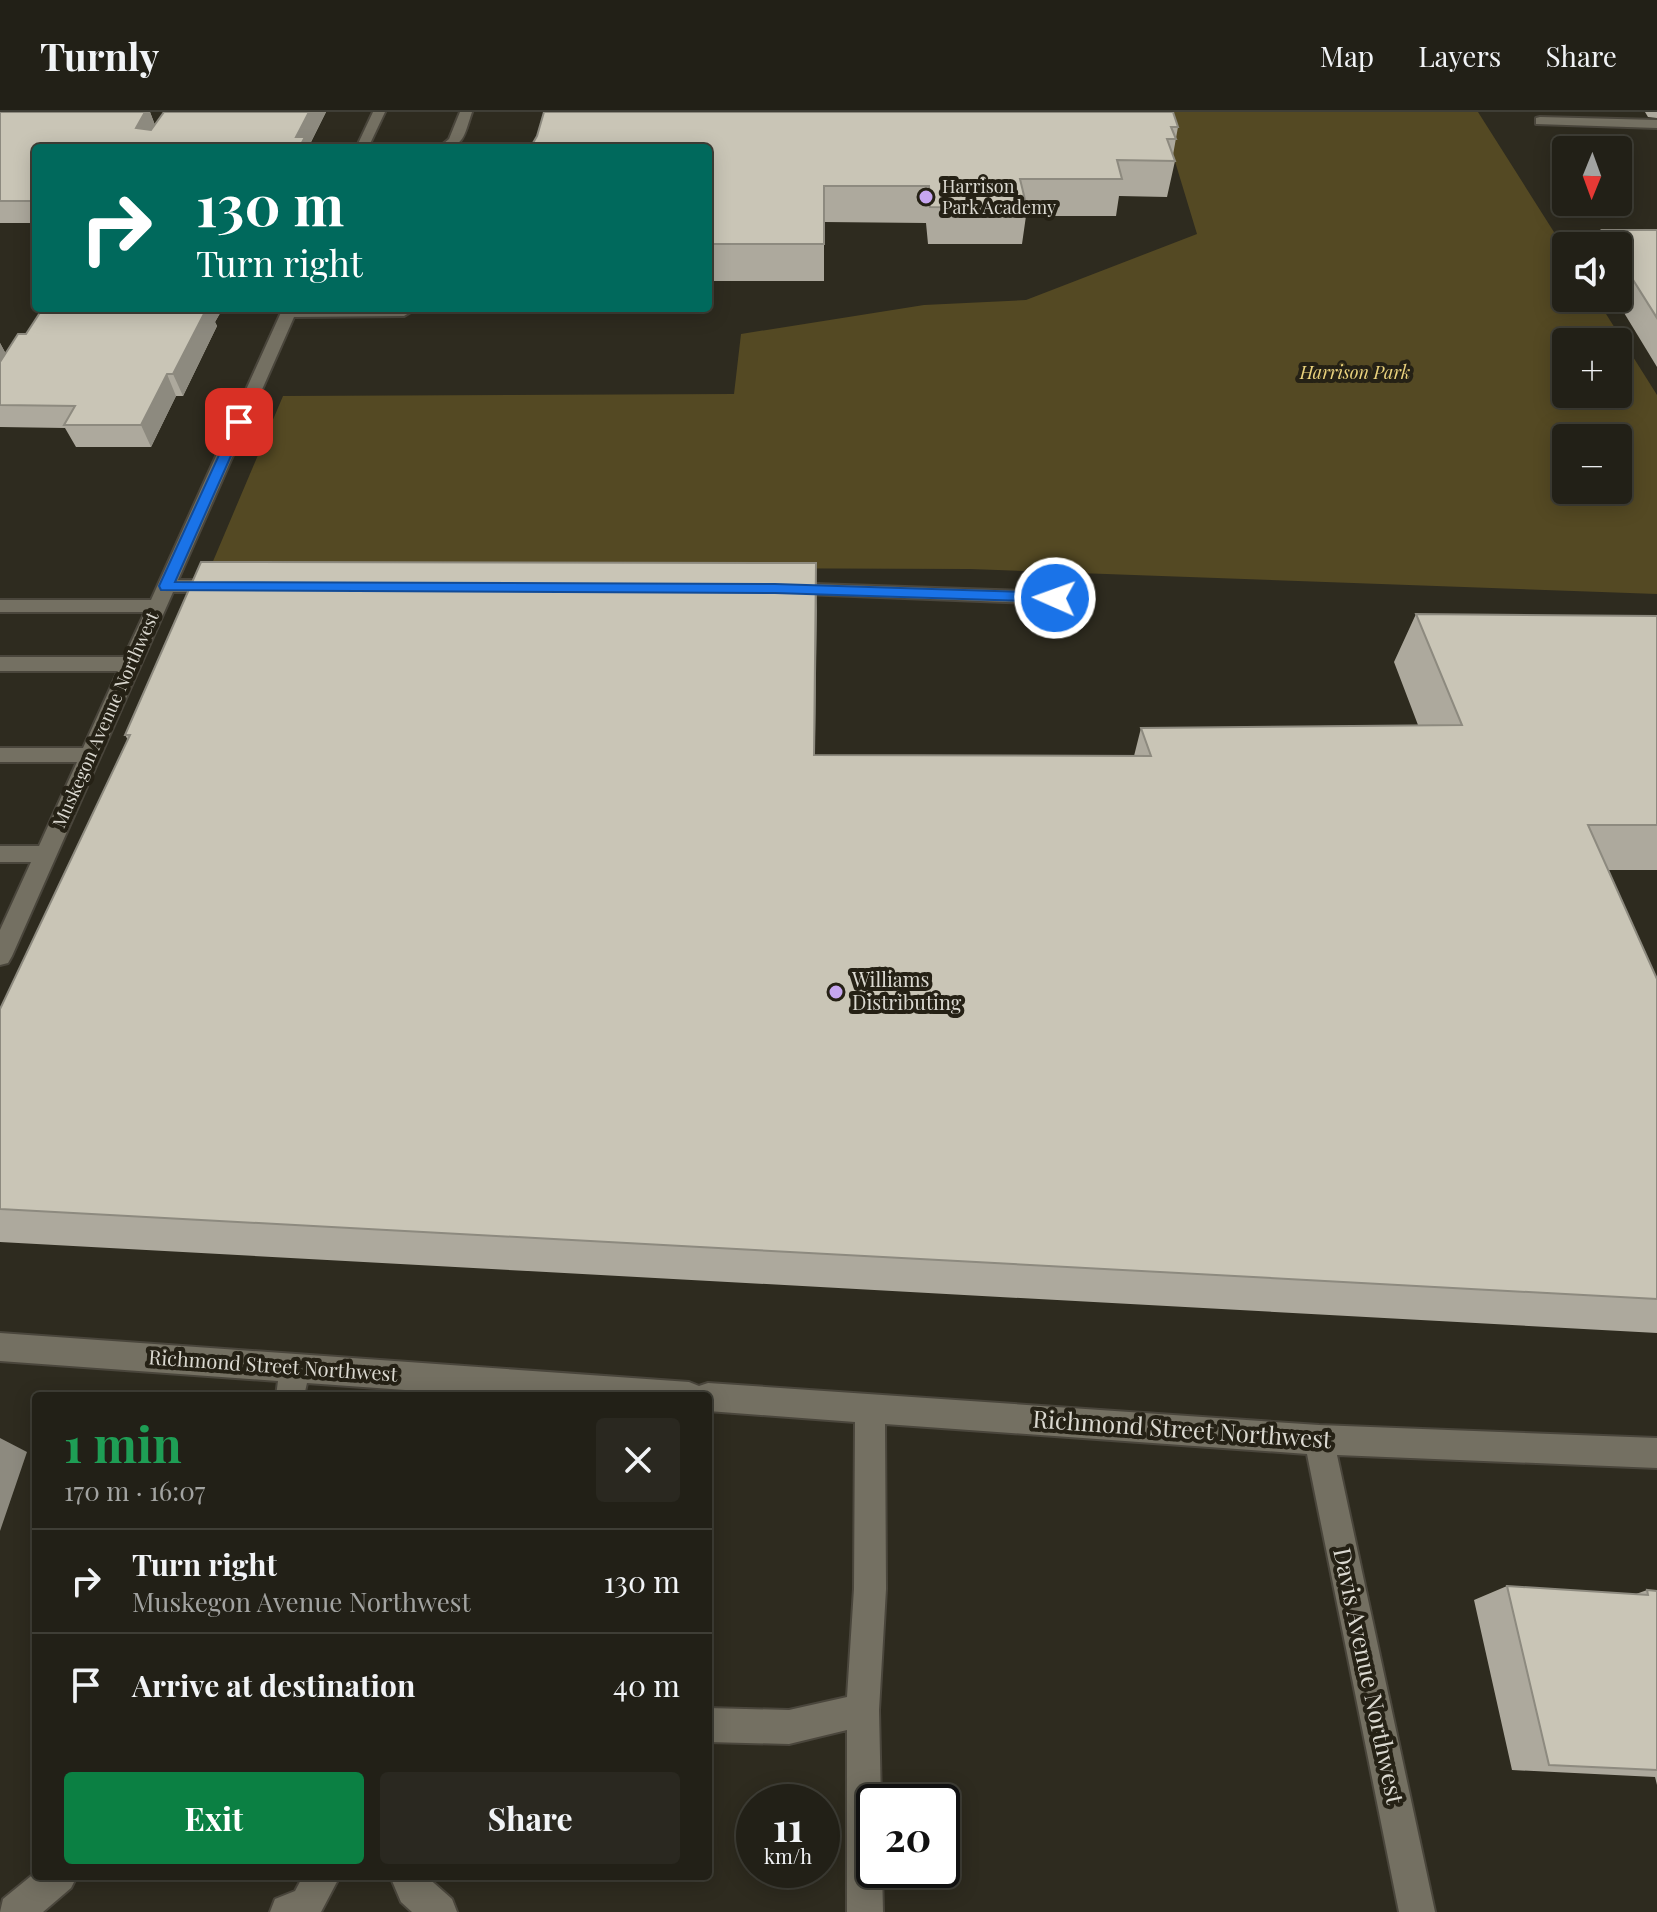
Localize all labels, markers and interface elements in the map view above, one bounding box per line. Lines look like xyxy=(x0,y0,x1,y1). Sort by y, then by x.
text: Turnly xyxy=(40,30,159,81)
text: Map xyxy=(1320,37,1374,74)
text: Layers xyxy=(1418,37,1501,74)
text: Share xyxy=(1545,37,1617,74)
north arrow xyxy=(1552,136,1632,216)
map controls xyxy=(1552,136,1632,504)
text: 130 m xyxy=(196,166,344,241)
place label: Harrison Park Academy xyxy=(942,174,1056,219)
icon: right xyxy=(64,176,168,280)
marker: Harrison Park Academy xyxy=(917,188,935,206)
button: sound xyxy=(1552,232,1632,312)
text: Turn right xyxy=(196,238,363,286)
button: + xyxy=(1552,328,1632,408)
park label: Harrison Park xyxy=(1299,360,1410,384)
pin xyxy=(205,388,273,456)
icon: arrive xyxy=(217,400,261,444)
button: − xyxy=(1552,424,1632,504)
position arrow xyxy=(1013,556,1097,640)
street label: Muskegon Avenue Northwest xyxy=(46,607,164,832)
place label: Williams Distributing xyxy=(851,965,962,1015)
marker: Williams Distributing xyxy=(827,983,845,1001)
street label: Richmond Street Northwest xyxy=(148,1342,399,1387)
street label: Richmond Street Northwest xyxy=(1032,1402,1333,1454)
text: 1 min xyxy=(64,1411,182,1475)
button: close xyxy=(596,1418,680,1502)
text: 170 m · 16:07 xyxy=(64,1473,205,1508)
text: Turn right xyxy=(132,1544,277,1584)
street label: Davis Avenue Northwest xyxy=(1327,1544,1413,1807)
icon: right xyxy=(64,1559,108,1603)
text: 130 m xyxy=(604,1561,680,1601)
text: Muskegon Avenue Northwest xyxy=(132,1584,471,1619)
icon: arrive xyxy=(64,1663,108,1707)
text: Arrive at destination xyxy=(132,1665,415,1705)
text: 40 m xyxy=(613,1665,680,1705)
button: Exit xyxy=(64,1772,364,1864)
button: Share xyxy=(380,1772,680,1864)
speed limit sign: 20 xyxy=(856,1784,960,1888)
text: 11 xyxy=(773,1799,803,1852)
text: km/h xyxy=(764,1842,812,1869)

